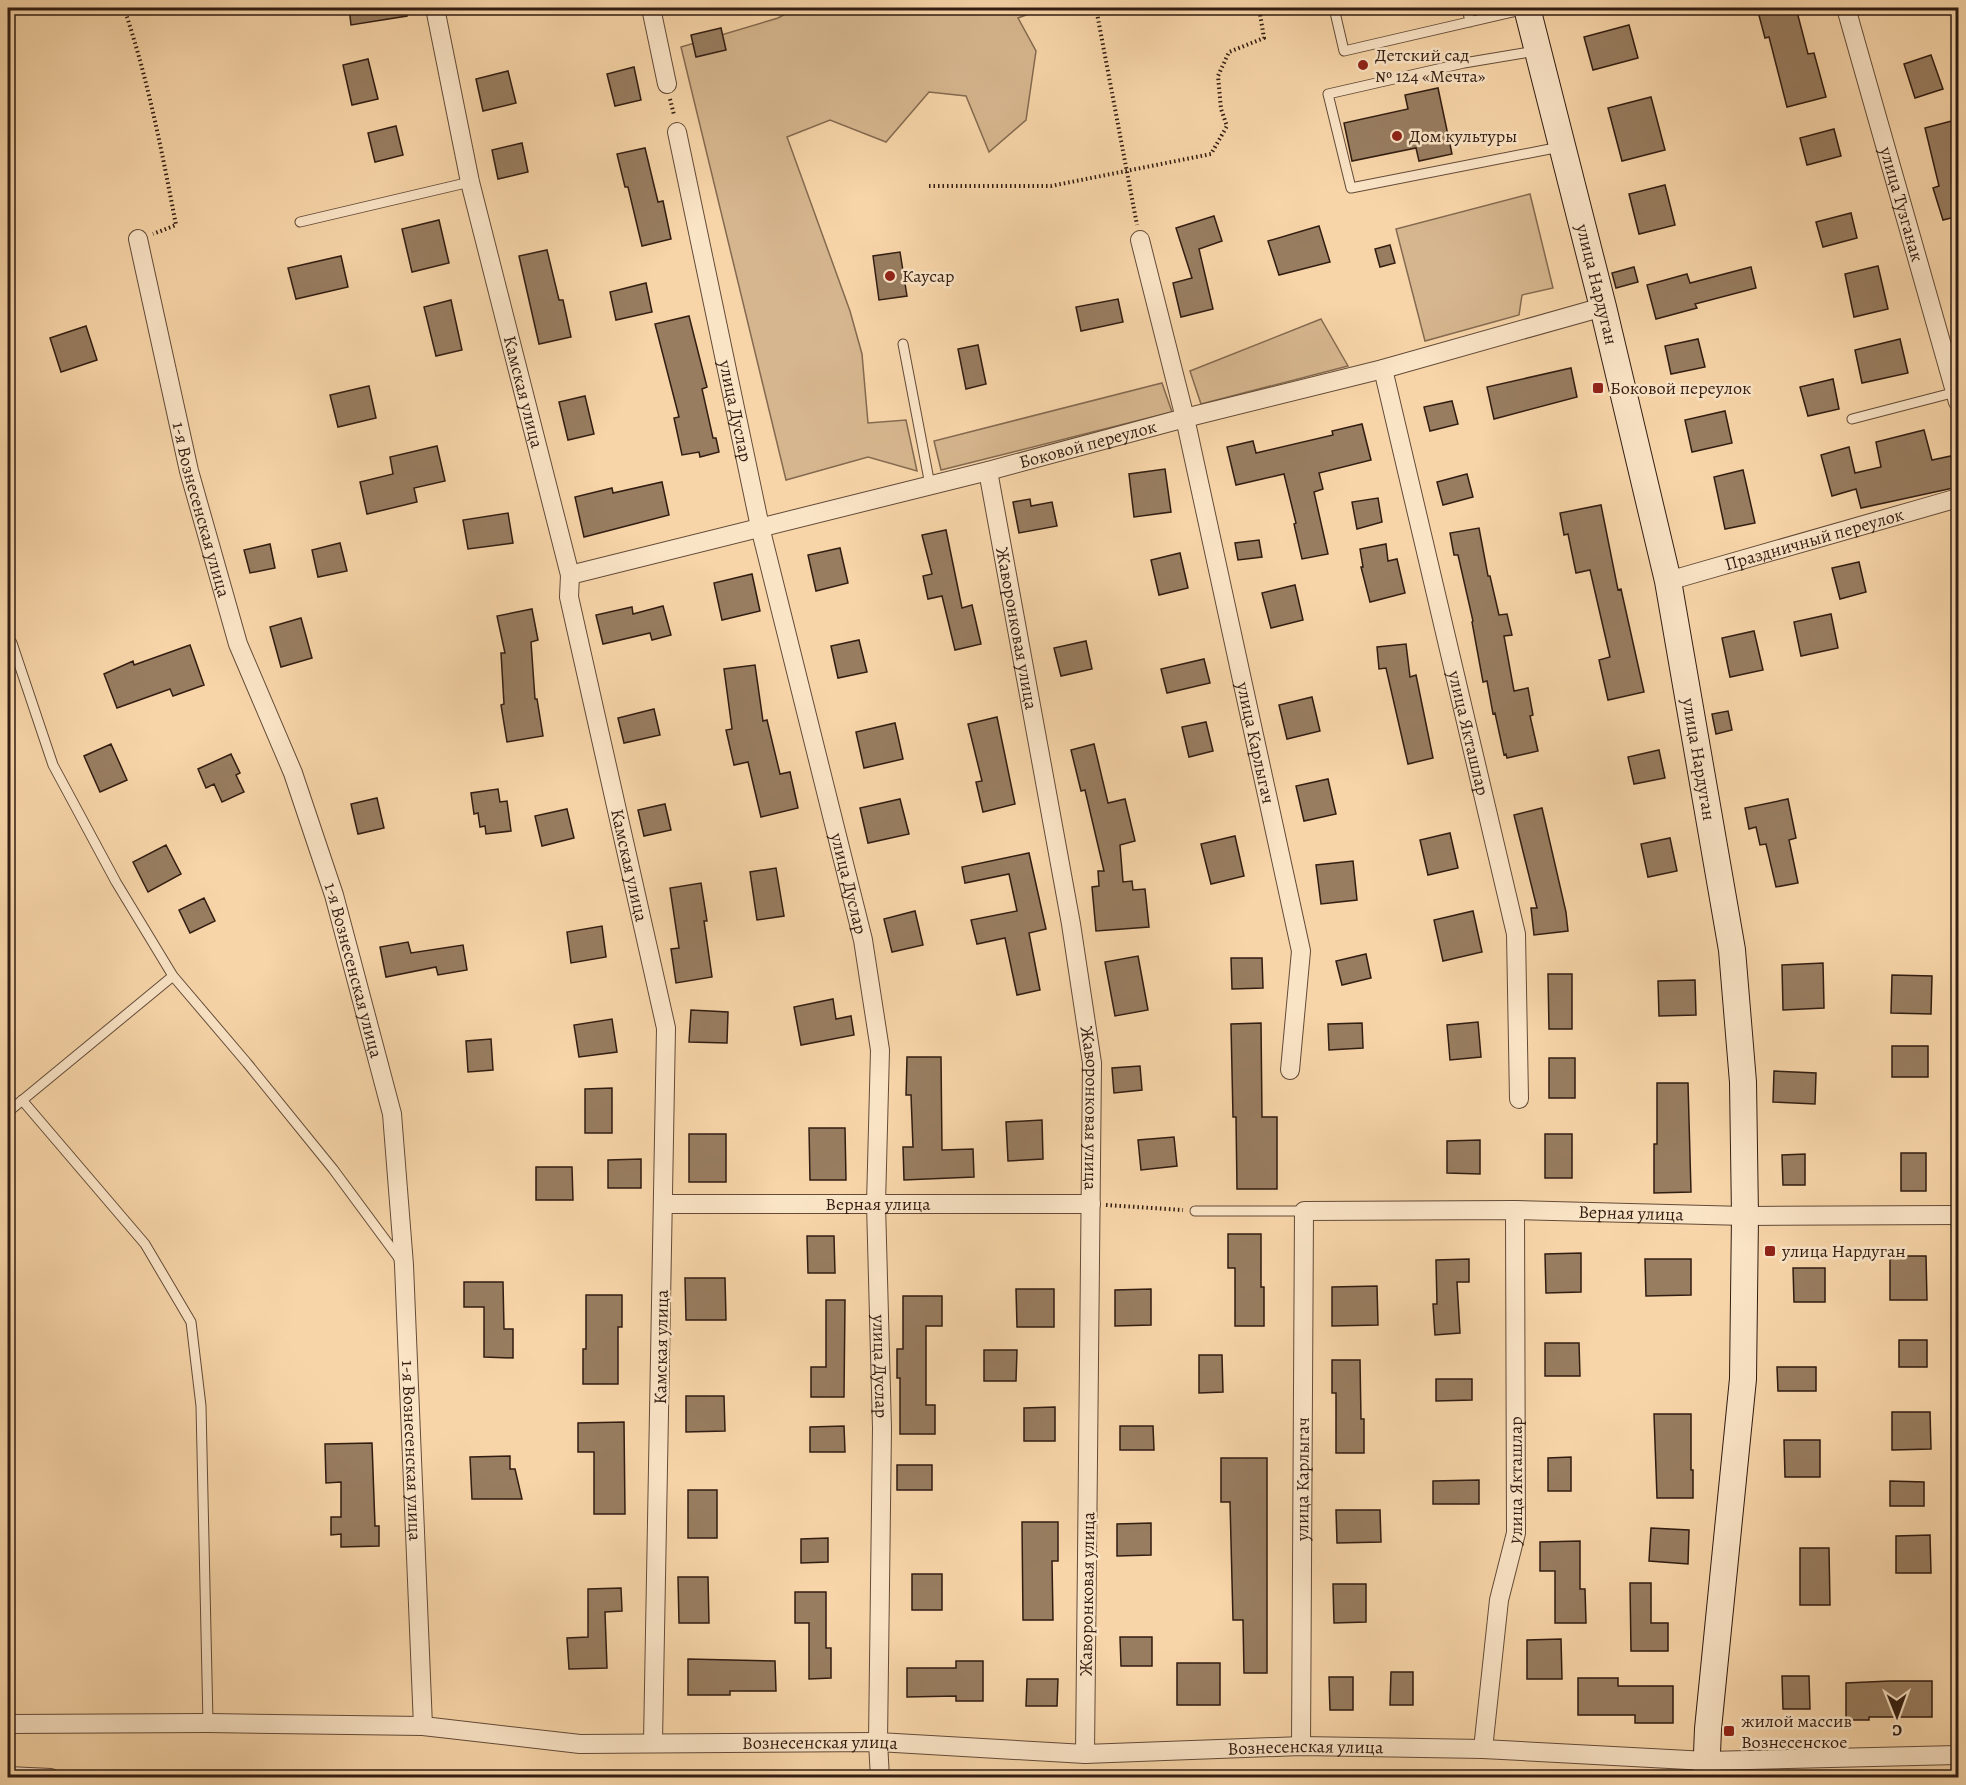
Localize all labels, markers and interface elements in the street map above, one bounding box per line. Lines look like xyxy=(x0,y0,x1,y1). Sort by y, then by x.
place label: Детский сад № 124 «Мечта» xyxy=(1375,43,1486,88)
marker: Детский сад № 124 «Мечта» xyxy=(1356,58,1370,72)
place label: Дом культуры xyxy=(1409,124,1517,148)
marker: Дом культуры xyxy=(1390,129,1404,143)
street label: улица Тузганак xyxy=(1874,143,1930,264)
street label: улица Нардуган xyxy=(1570,220,1624,347)
place label: Каусар xyxy=(902,264,955,288)
marker: Каусар xyxy=(883,269,897,283)
street label: Камская улица xyxy=(498,333,549,451)
street label: улица Дуслар xyxy=(713,357,758,464)
place label: Боковой переулок xyxy=(1610,376,1751,400)
marker: Боковой переулок xyxy=(1591,381,1605,395)
street label: Боковой переулок xyxy=(1016,414,1159,474)
street label: 1-я Вознесенская улица xyxy=(167,420,236,601)
street label: Праздничный переулок xyxy=(1722,502,1906,576)
street label: Жаворонковая улица xyxy=(990,545,1044,712)
street label: улица Якташлар xyxy=(1442,667,1495,798)
street label: улица Карлыгач xyxy=(1231,679,1281,806)
street label: улица Нардуган xyxy=(1676,695,1721,822)
street label: Камская улица xyxy=(605,806,654,925)
street label: улица Дуслар xyxy=(824,829,873,937)
street label: 1-я Вознесенская улица xyxy=(319,879,389,1061)
street label: Жаворонковая улица xyxy=(1075,1024,1104,1191)
street label: Верная улица xyxy=(825,1192,931,1216)
street label: Верная улица xyxy=(1578,1200,1685,1226)
place label: улица Нардуган xyxy=(1781,1239,1906,1263)
marker: улица Нардуган xyxy=(1763,1244,1777,1258)
street label: Камская улица xyxy=(648,1289,674,1405)
street label: улица Дуслар xyxy=(867,1313,894,1418)
street label: 1-я Вознесенская улица xyxy=(396,1360,427,1542)
street label: улица Якташлар xyxy=(1501,1416,1528,1547)
street label: улица Карлыгач xyxy=(1290,1417,1315,1542)
street label: Жаворонковая улица xyxy=(1074,1511,1100,1676)
north arrow xyxy=(1867,1686,1927,1746)
place label: жилой массив Вознесенское xyxy=(1741,1709,1852,1754)
text: С xyxy=(1892,1719,1902,1741)
marker: жилой массив Вознесенское xyxy=(1722,1724,1736,1738)
street label: Вознесенская улица xyxy=(742,1730,899,1755)
street label: Вознесенская улица xyxy=(1227,1734,1384,1761)

